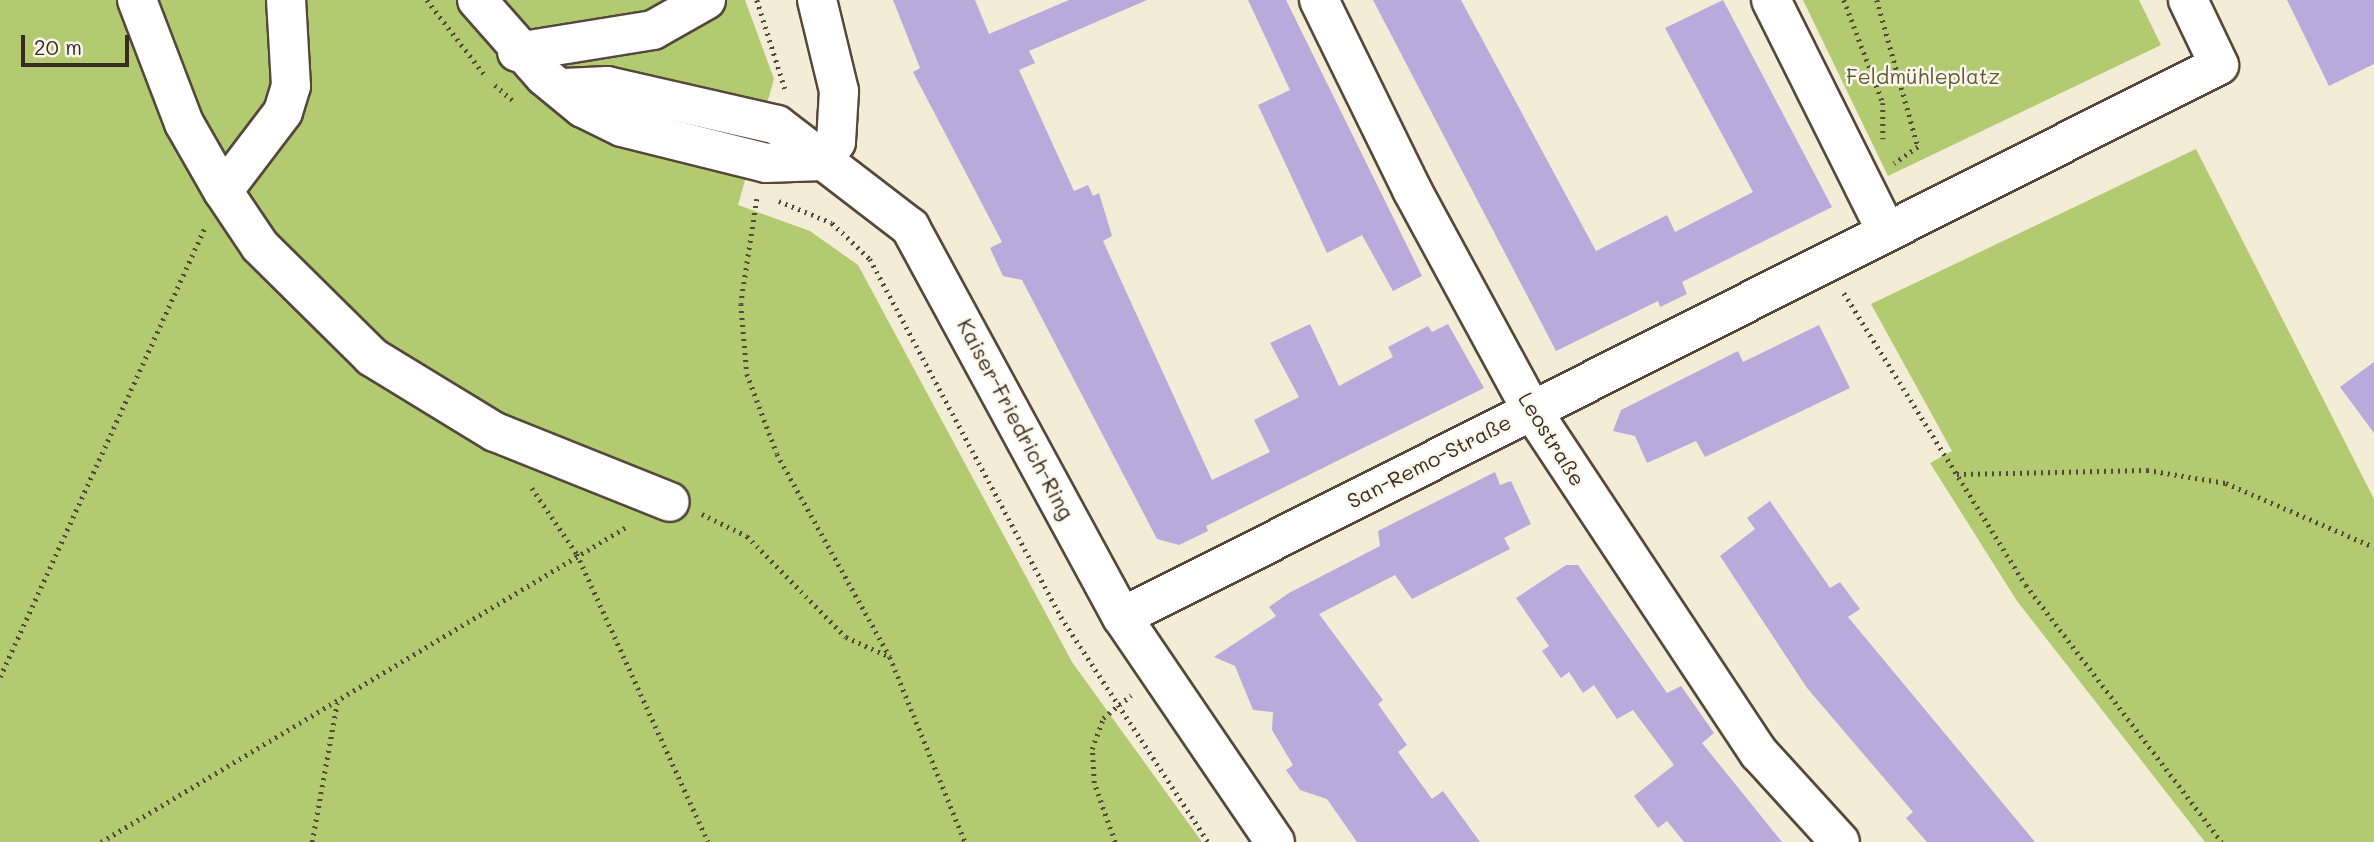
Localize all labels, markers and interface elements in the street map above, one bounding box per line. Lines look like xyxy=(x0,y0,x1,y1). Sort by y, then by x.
scale bar xyxy=(24,21,133,65)
text: 20 m xyxy=(34,33,82,60)
park label: Feldmühleplatz xyxy=(1846,63,2000,89)
street label: Kaiser-Friedrich-Ring xyxy=(952,314,1080,524)
street label: Leostraße xyxy=(1513,387,1591,491)
street label: San-Remo-Straße xyxy=(1343,409,1515,513)

